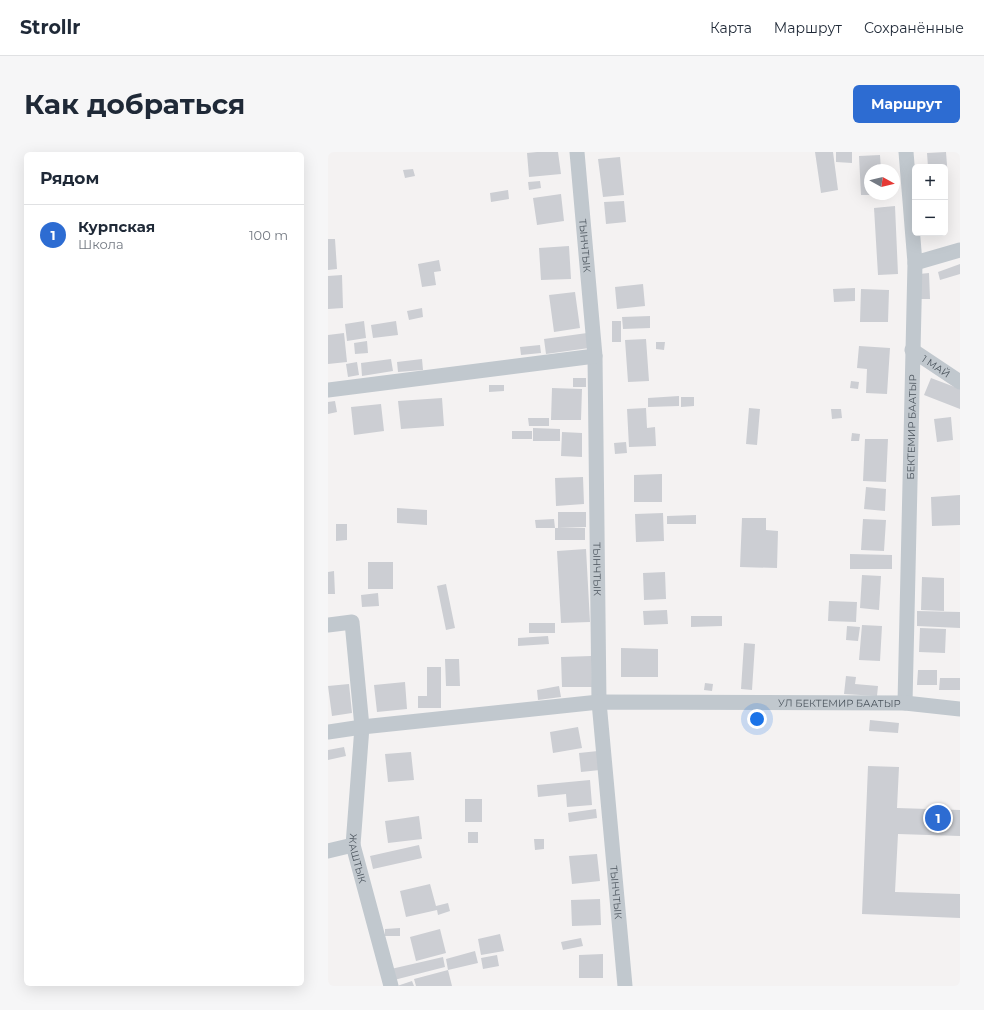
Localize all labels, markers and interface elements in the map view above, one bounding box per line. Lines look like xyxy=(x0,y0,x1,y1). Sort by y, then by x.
text: Strollr xyxy=(20,16,81,39)
text: Карта xyxy=(710,19,752,37)
text: Маршрут xyxy=(774,19,842,37)
text: Сохранённые xyxy=(864,19,964,37)
button: Маршрут xyxy=(853,85,960,123)
text: Как добраться xyxy=(24,87,245,121)
north arrow xyxy=(864,164,900,200)
map controls xyxy=(912,164,948,236)
button: + xyxy=(912,164,948,200)
text: Рядом xyxy=(40,168,99,188)
button: − xyxy=(912,200,948,236)
text: Курпская xyxy=(78,217,155,236)
street label: ТЫНЧТЫК xyxy=(576,218,594,273)
text: 1 xyxy=(50,227,56,243)
text: 100 m xyxy=(249,227,288,243)
text: Школа xyxy=(78,236,124,252)
street label: 1 МАЙ xyxy=(919,352,953,381)
street label: БЕКТЕМИР БААТЫР xyxy=(904,374,919,480)
street label: ТЫНЧТЫК xyxy=(590,542,604,596)
street label: УЛ БЕКТЕМИР БААТЫР xyxy=(778,697,901,710)
your location xyxy=(747,709,767,729)
pin: 1 xyxy=(925,803,951,833)
street label: ЖАШТЫК xyxy=(346,833,369,885)
street label: ТЫНЧТЫК xyxy=(607,865,625,920)

